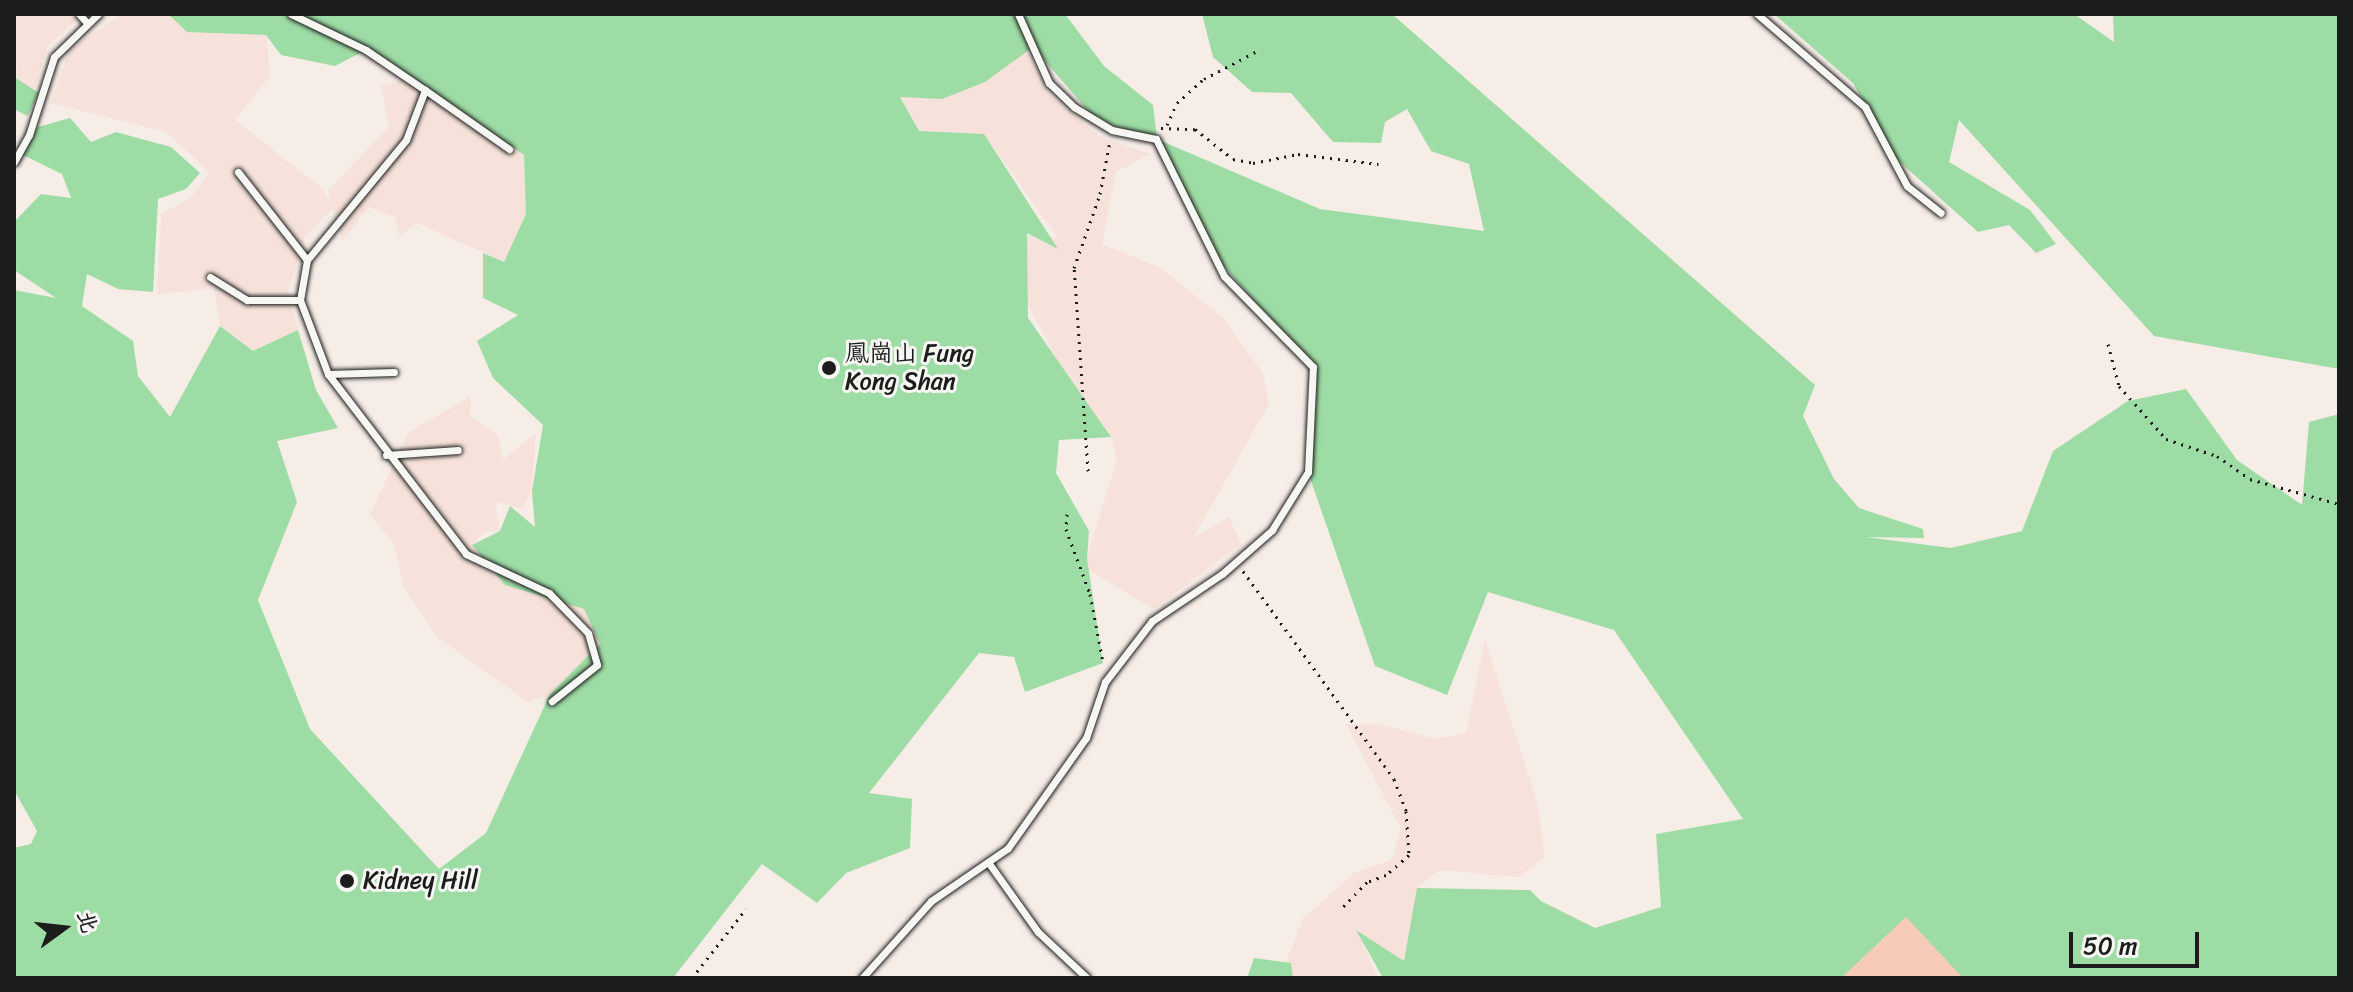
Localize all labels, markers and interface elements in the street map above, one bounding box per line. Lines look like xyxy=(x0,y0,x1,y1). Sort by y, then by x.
place label: 鳳崗山 Fung Kong Shan xyxy=(845,340,974,396)
marker: 鳳崗山 Fung Kong Shan xyxy=(820,359,838,377)
place label: Kidney Hill xyxy=(363,867,478,895)
marker: Kidney Hill xyxy=(338,872,356,890)
north arrow xyxy=(24,888,104,968)
text: 北 xyxy=(66,906,109,937)
scale bar xyxy=(2073,916,2203,966)
text: 50 m xyxy=(2083,925,2138,967)

